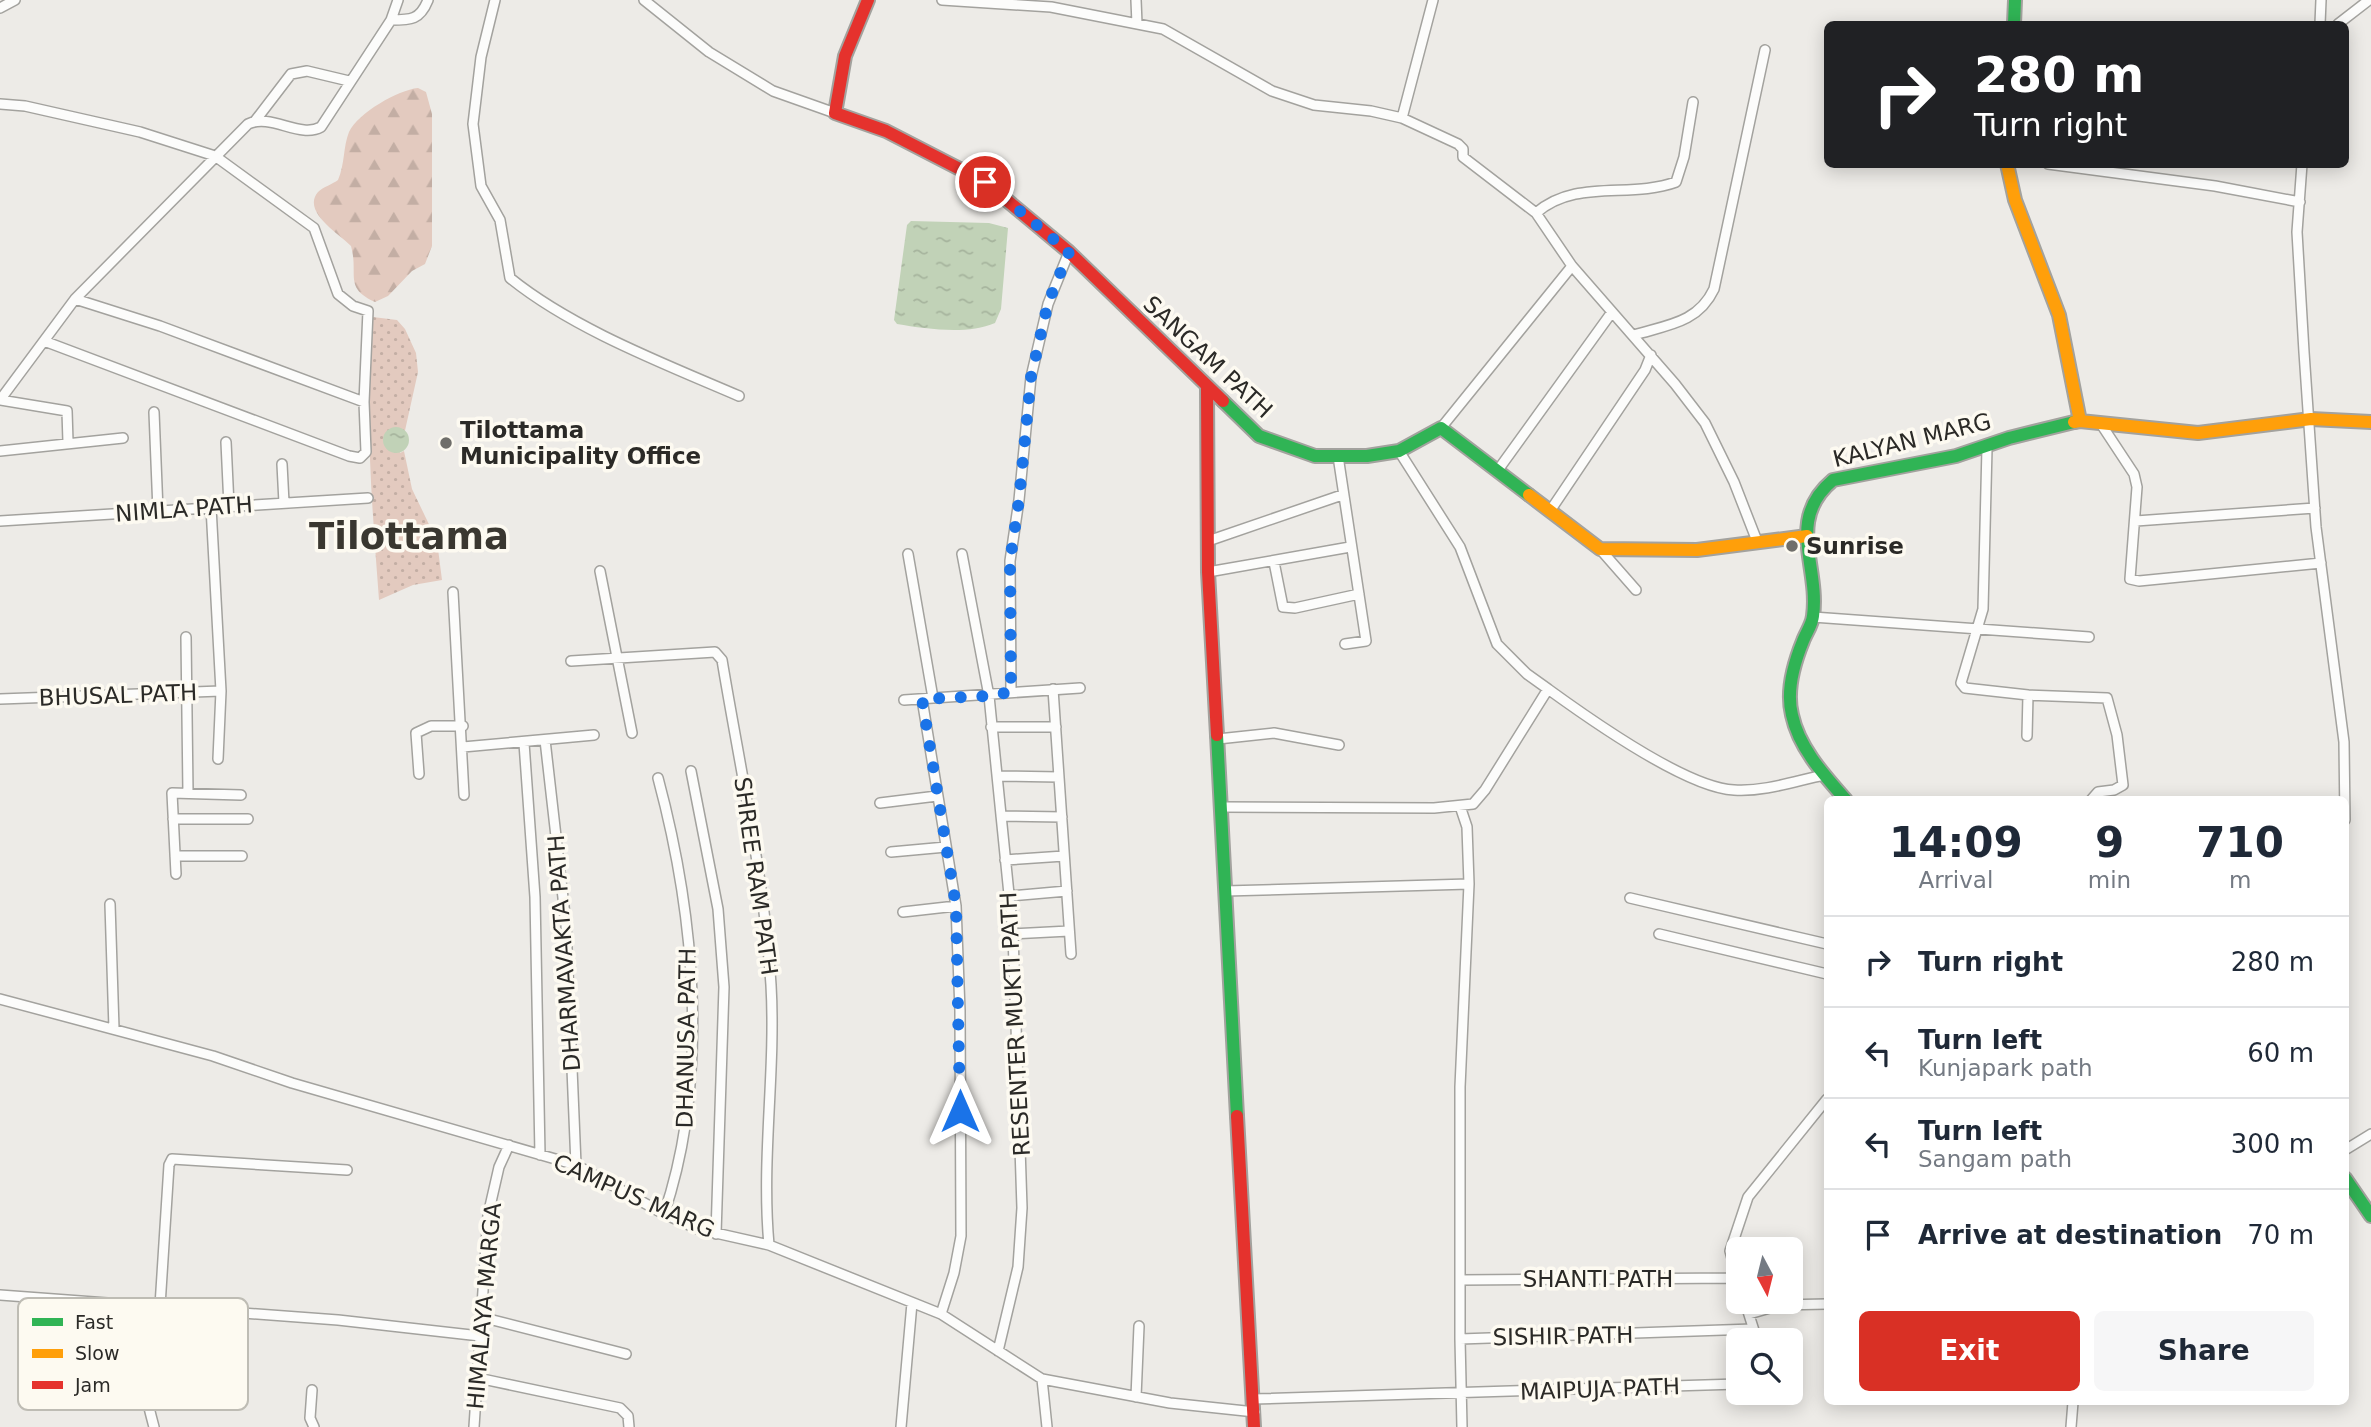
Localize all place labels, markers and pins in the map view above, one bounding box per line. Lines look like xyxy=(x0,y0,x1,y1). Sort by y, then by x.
pin xyxy=(955,152,1015,212)
place label: Tilottama Municipality Office xyxy=(460,417,701,469)
marker: Tilottama Municipality Office xyxy=(438,435,454,451)
place label: Sunrise xyxy=(1806,533,1904,559)
marker: Sunrise xyxy=(1784,538,1800,554)

